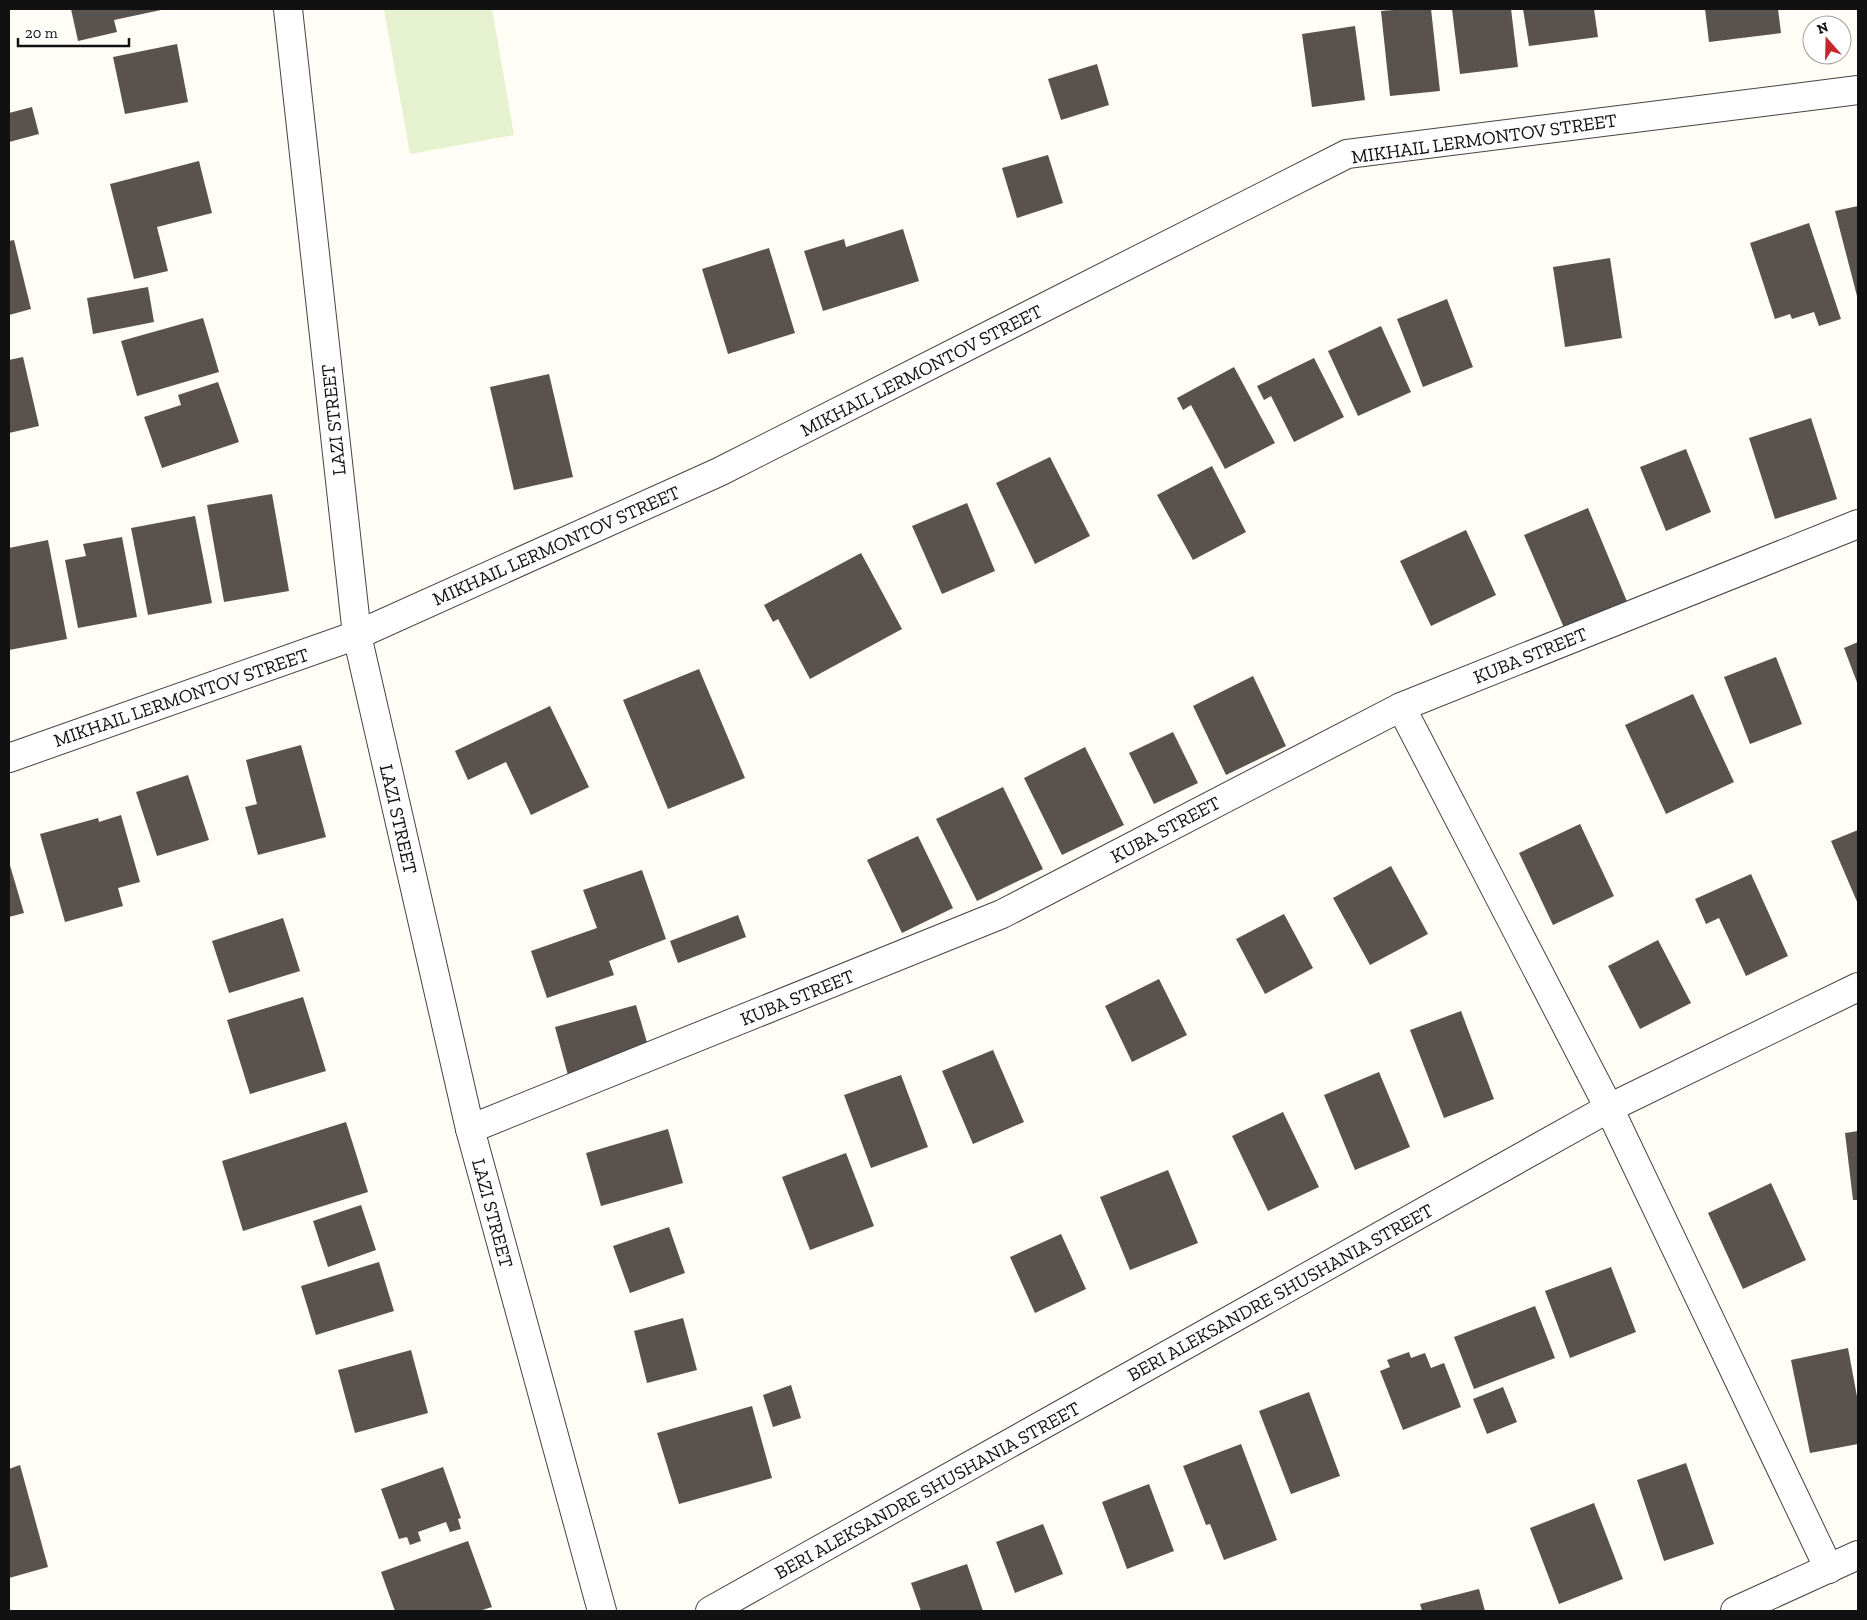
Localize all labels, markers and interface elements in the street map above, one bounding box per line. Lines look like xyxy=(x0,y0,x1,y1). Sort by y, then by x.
scale bar xyxy=(18,15,129,47)
north arrow xyxy=(1802,15,1852,65)
text: N xyxy=(1815,18,1831,38)
text: 20 m xyxy=(25,24,58,42)
street label: MIKHAIL LERMONTOV STREET xyxy=(1350,108,1619,169)
street label: MIKHAIL LERMONTOV STREET xyxy=(797,299,1046,442)
street label: LAZI STREET xyxy=(316,363,351,477)
street label: MIKHAIL LERMONTOV STREET xyxy=(429,480,684,611)
street label: KUBA STREET xyxy=(1470,622,1591,689)
street label: MIKHAIL LERMONTOV STREET xyxy=(51,643,312,752)
street label: LAZI STREET xyxy=(375,762,422,876)
street label: KUBA STREET xyxy=(1107,791,1224,868)
street label: KUBA STREET xyxy=(737,964,858,1031)
street label: LAZI STREET xyxy=(467,1156,518,1270)
street label: BERI ALEKSANDRE SHUSHANIA STREET xyxy=(1124,1199,1437,1386)
street label: BERI ALEKSANDRE SHUSHANIA STREET xyxy=(771,1397,1084,1584)

